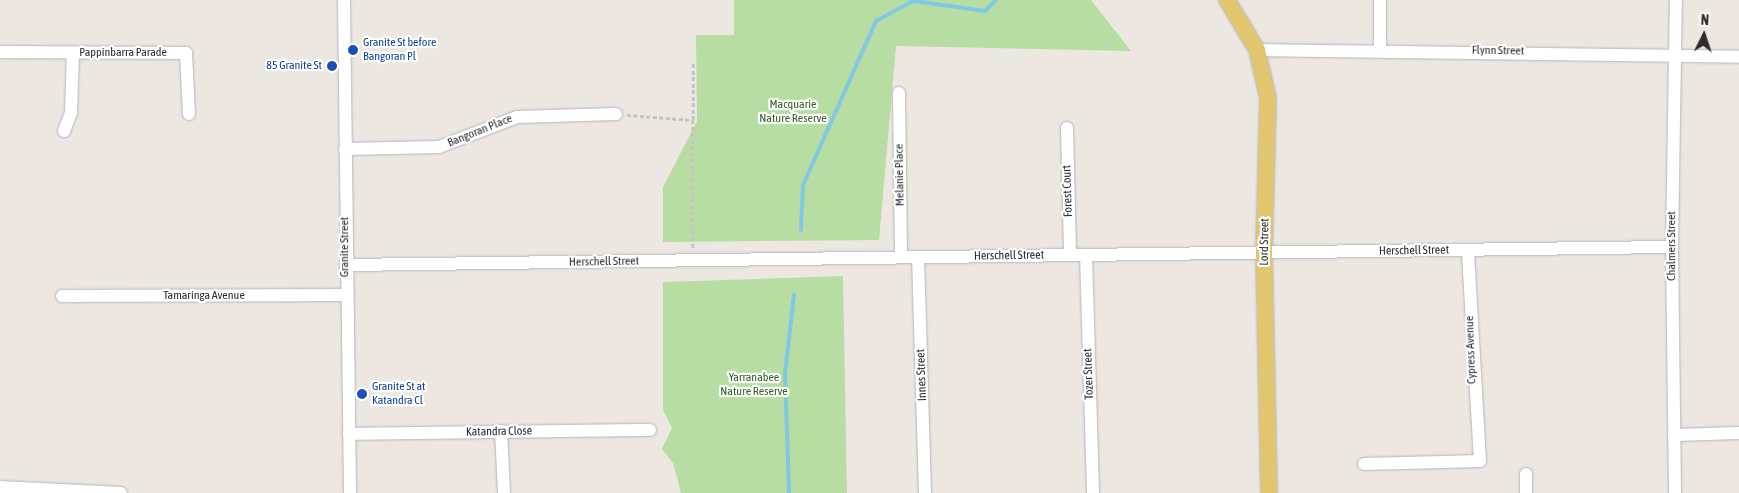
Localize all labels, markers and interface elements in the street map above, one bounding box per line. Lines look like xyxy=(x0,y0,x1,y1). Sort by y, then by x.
north arrow xyxy=(1679,10,1729,60)
text: N xyxy=(1700,12,1710,28)
place label: Granite St before Bangoran Pl xyxy=(363,36,436,64)
street label: Flynn Street xyxy=(1472,43,1524,59)
marker: Granite St before Bangoran Pl xyxy=(347,44,359,56)
street label: Pappinbarra Parade xyxy=(79,46,167,60)
place label: 85 Granite St xyxy=(266,59,322,73)
marker: 85 Granite St xyxy=(326,60,338,72)
park label: Macquarie Nature Reserve xyxy=(759,98,827,126)
street label: Bangoran Place xyxy=(446,111,514,151)
street label: Melanie Place xyxy=(892,144,908,206)
street label: Forest Court xyxy=(1060,165,1076,217)
street label: Chalmers Street xyxy=(1665,211,1679,281)
street label: Granite Street xyxy=(338,217,352,277)
street label: Lord Street xyxy=(1257,218,1273,266)
street label: Herschell Street xyxy=(1379,243,1449,259)
street label: Herschell Street xyxy=(974,248,1044,264)
street label: Herschell Street xyxy=(569,254,639,270)
street label: Tamaringa Avenue xyxy=(163,289,245,303)
street label: Cypress Avenue xyxy=(1463,316,1479,384)
street label: Tozer Street xyxy=(1081,348,1097,400)
street label: Innes Street xyxy=(914,349,930,401)
park label: Yarranabee Nature Reserve xyxy=(720,371,788,399)
place label: Granite St at Katandra Cl xyxy=(372,380,425,408)
marker: Granite St at Katandra Cl xyxy=(356,388,368,400)
street label: Katandra Close xyxy=(466,424,532,440)

